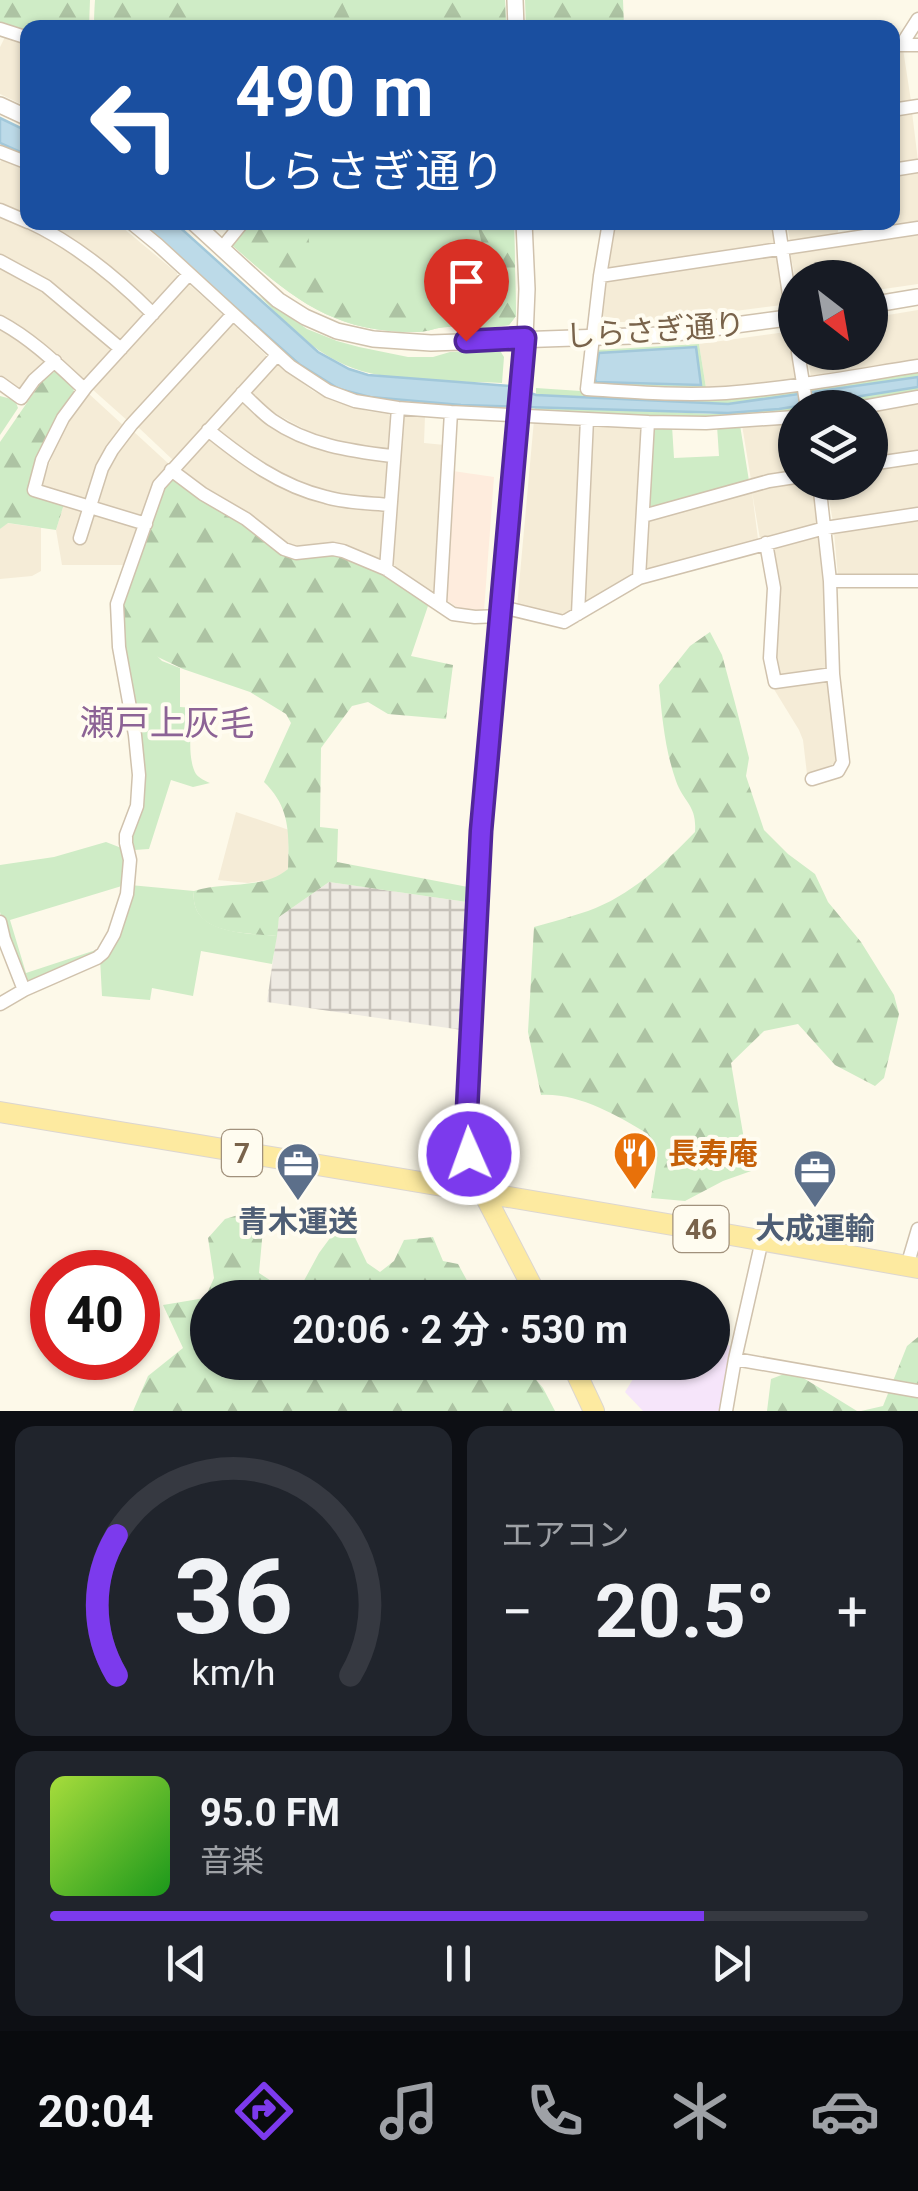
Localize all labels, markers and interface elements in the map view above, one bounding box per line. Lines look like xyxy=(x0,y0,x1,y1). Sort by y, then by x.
text: 490 m xyxy=(235,51,434,133)
icon: left xyxy=(70,60,200,190)
text: しらさぎ通り xyxy=(235,145,505,198)
pin xyxy=(424,239,509,342)
icon: arrive xyxy=(439,254,494,309)
north arrow xyxy=(778,260,888,370)
map controls xyxy=(778,260,888,500)
street label: しらさぎ通り xyxy=(564,306,746,354)
button: layers xyxy=(778,390,888,500)
district label: 瀬戸上灰毛 xyxy=(79,703,255,744)
position arrow xyxy=(417,1102,521,1206)
road number: 7 xyxy=(222,1130,262,1176)
restaurant icon: 長寿庵 xyxy=(612,1130,658,1191)
place label: 長寿庵 xyxy=(668,1136,758,1171)
office icon: 青木運送 xyxy=(275,1141,321,1202)
office icon: 大成運輸 xyxy=(792,1148,838,1209)
place label: 青木運送 xyxy=(238,1204,358,1239)
road number: 46 xyxy=(674,1206,728,1252)
place label: 大成運輸 xyxy=(755,1211,875,1246)
speed limit sign: 40 xyxy=(30,1250,160,1380)
text: 20:06 · 2 分 · 530 m xyxy=(292,1308,628,1352)
text: エアコン xyxy=(502,1516,630,1554)
text: 36 xyxy=(174,1537,293,1658)
text: 20.5° xyxy=(595,1567,775,1655)
text: − xyxy=(502,1580,533,1644)
text: + xyxy=(837,1580,868,1644)
text: km/h xyxy=(191,1652,275,1694)
text: 95.0 FM xyxy=(200,1791,340,1835)
text: 音楽 xyxy=(200,1842,264,1880)
icon: previous xyxy=(159,1936,214,1991)
icon: pause xyxy=(431,1936,486,1991)
icon: next xyxy=(704,1936,759,1991)
icon: directions xyxy=(229,2076,299,2146)
icon: music xyxy=(374,2076,444,2146)
icon: phone xyxy=(520,2076,590,2146)
icon: climate xyxy=(665,2076,735,2146)
icon: car xyxy=(810,2076,880,2146)
text: 20:04 xyxy=(38,2085,154,2138)

